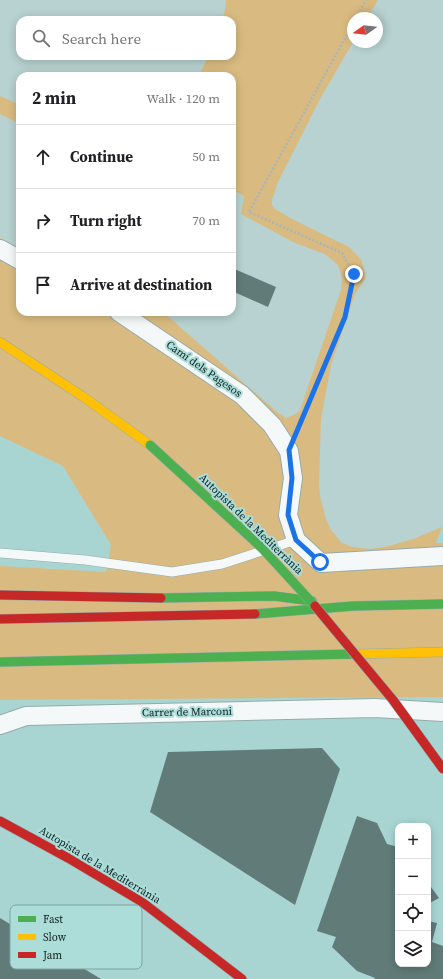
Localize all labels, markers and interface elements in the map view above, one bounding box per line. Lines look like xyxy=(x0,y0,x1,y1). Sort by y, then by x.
north arrow xyxy=(347,12,383,48)
search box xyxy=(16,16,236,60)
icon: search xyxy=(30,27,52,49)
text: Search here xyxy=(62,28,141,49)
text: 2 min xyxy=(32,86,76,110)
text: Walk · 120 m xyxy=(147,90,220,107)
icon: ahead xyxy=(32,146,54,168)
text: Continue xyxy=(70,146,133,167)
text: 50 m xyxy=(192,148,220,165)
icon: right xyxy=(32,210,54,232)
text: Turn right xyxy=(70,210,142,231)
text: 70 m xyxy=(192,212,220,229)
route end xyxy=(345,265,363,283)
icon: arrive xyxy=(32,274,54,296)
text: Arrive at destination xyxy=(70,274,212,295)
street label: Camí dels Pagesos xyxy=(163,337,245,401)
street label: Autopista de la Mediterrània xyxy=(196,470,307,578)
route start xyxy=(311,553,329,571)
street label: Carrer de Marconi xyxy=(142,704,232,720)
street label: Autopista de la Mediterrània xyxy=(36,823,164,907)
map controls xyxy=(395,823,431,967)
button: + xyxy=(395,823,431,859)
button: − xyxy=(395,859,431,895)
button: locate xyxy=(395,895,431,931)
legend xyxy=(10,905,142,969)
text: Fast xyxy=(43,912,63,927)
text: Slow xyxy=(43,930,67,945)
button: layers xyxy=(395,931,431,967)
text: Jam xyxy=(42,948,62,963)

